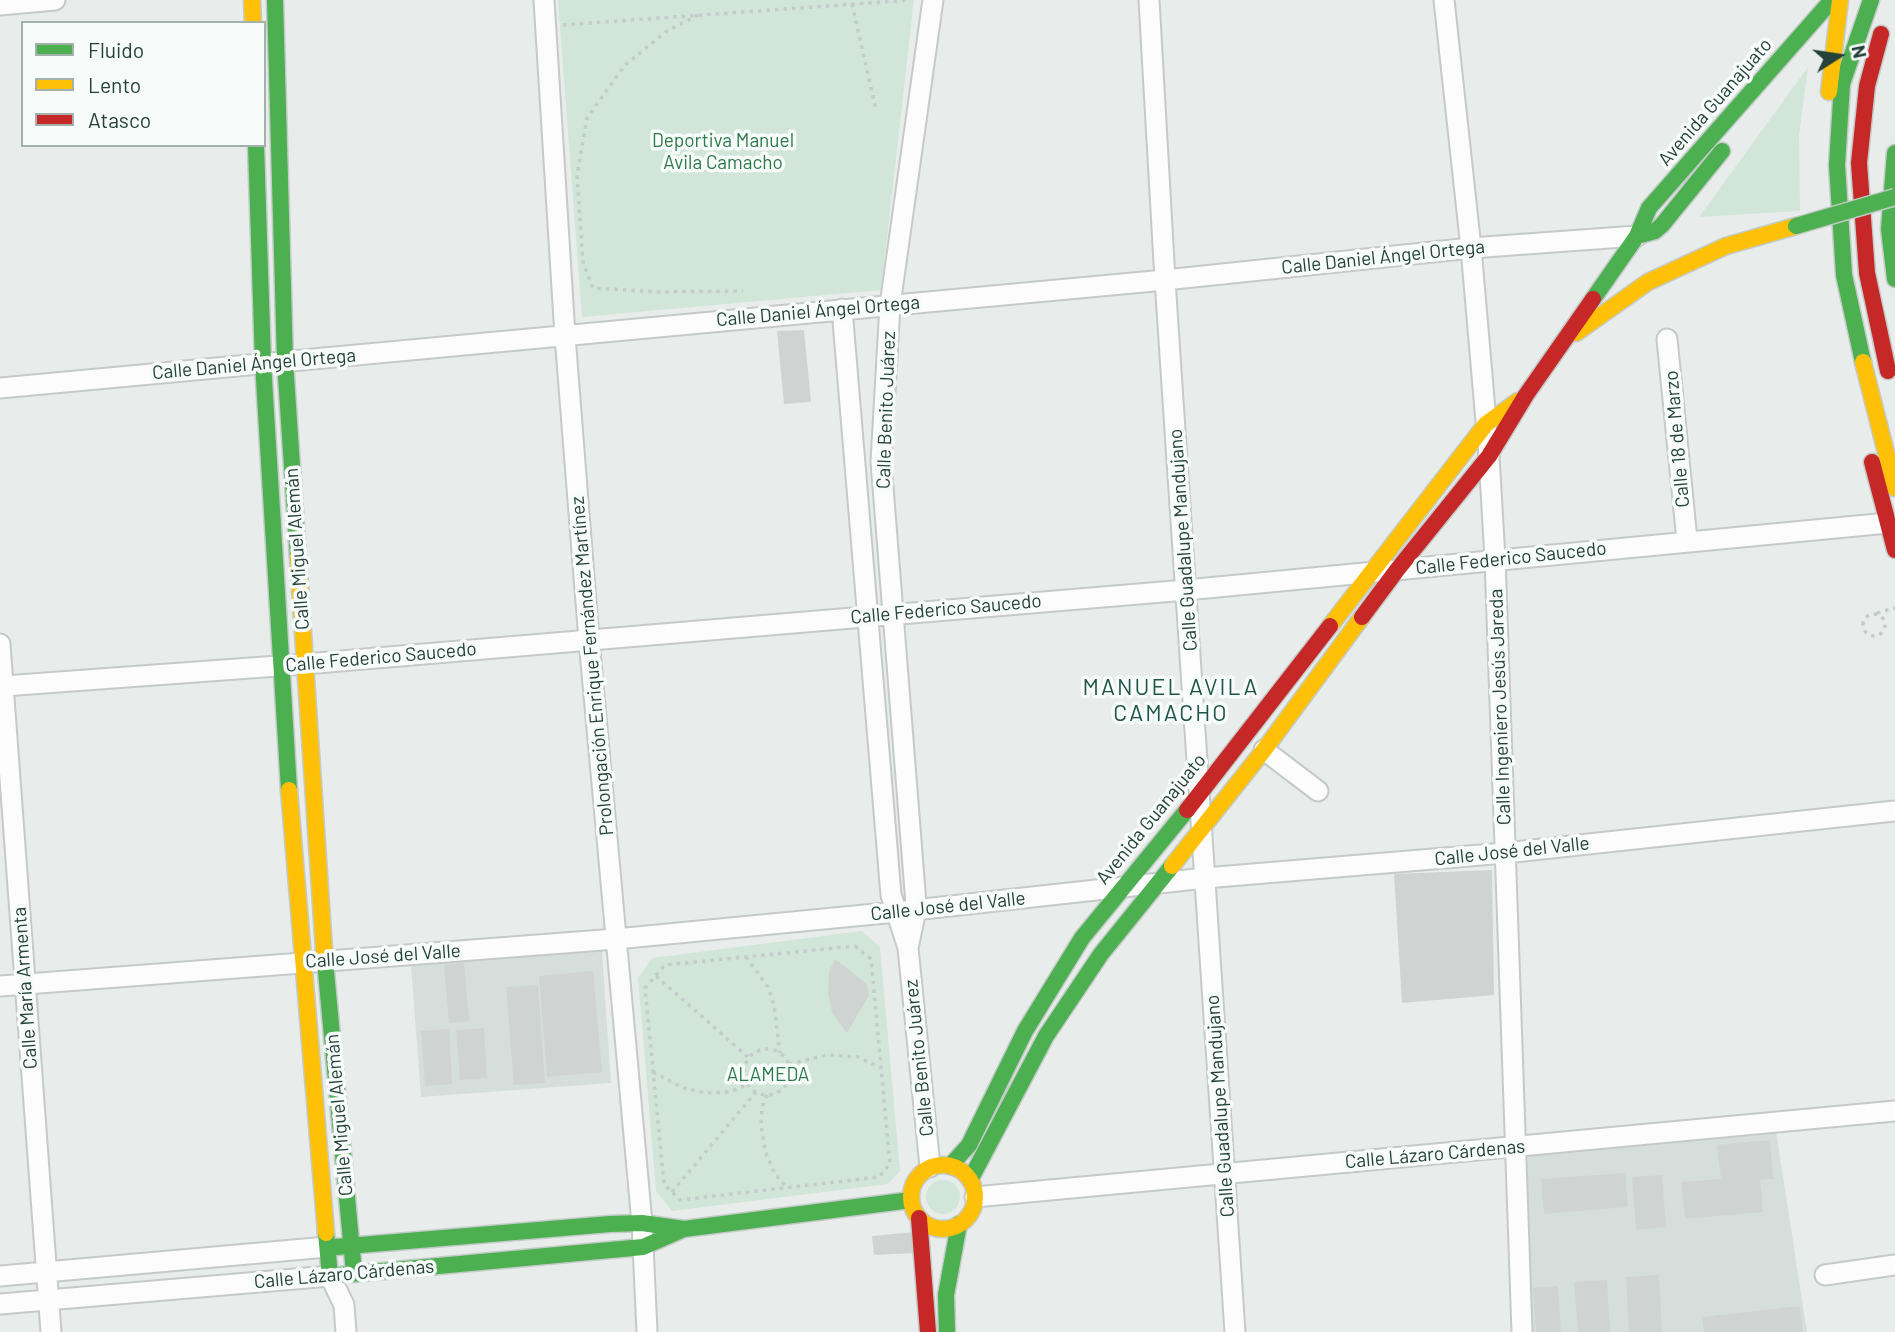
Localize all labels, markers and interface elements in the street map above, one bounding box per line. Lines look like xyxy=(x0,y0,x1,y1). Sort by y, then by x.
legend xyxy=(21,21,266,147)
north arrow xyxy=(1804,21,1874,91)
street label: Avenida Guanajuato xyxy=(1653,33,1777,171)
text: Fluido xyxy=(88,37,144,62)
text: N xyxy=(1847,43,1873,60)
text: Lento xyxy=(88,72,141,97)
text: Atasco xyxy=(88,107,151,132)
park label: Deportiva Manuel Avila Camacho xyxy=(652,130,794,174)
street label: Calle Daniel Ángel Ortega xyxy=(1280,235,1486,279)
street label: Calle Daniel Ángel Ortega xyxy=(715,291,921,331)
street label: Calle Benito Juárez xyxy=(872,331,900,489)
street label: Calle Daniel Ángel Ortega xyxy=(151,344,357,384)
street label: Calle 18 de Marzo xyxy=(1660,370,1694,508)
street label: Calle Guadalupe Mandujano xyxy=(1164,428,1202,652)
street label: Calle Miguel Alemán xyxy=(280,467,314,631)
street label: Prolongación Enrique Fernández Martínez xyxy=(566,496,618,836)
street label: Calle Federico Saucedo xyxy=(1414,537,1608,579)
street label: Calle Ingeniero Jesús Jareda xyxy=(1484,588,1516,826)
street label: Calle Federico Saucedo xyxy=(849,589,1043,629)
street label: Calle Federico Saucedo xyxy=(284,637,478,677)
district label: MANUEL AVILA CAMACHO xyxy=(1084,673,1258,727)
street label: Avenida Guanajuato xyxy=(1091,749,1211,889)
street label: Calle José del Valle xyxy=(1433,832,1591,870)
street label: Calle José del Valle xyxy=(869,887,1027,925)
street label: Calle María Armenta xyxy=(8,906,42,1070)
street label: Calle José del Valle xyxy=(305,939,461,973)
street label: Calle Benito Juárez xyxy=(899,978,939,1138)
street label: Calle Guadalupe Mandujano xyxy=(1201,994,1239,1218)
street label: Calle Miguel Alemán xyxy=(321,1033,357,1197)
park label: ALAMEDA xyxy=(727,1064,809,1086)
street label: Calle Lázaro Cárdenas xyxy=(1344,1135,1526,1173)
street label: Calle Lázaro Cárdenas xyxy=(253,1255,435,1293)

